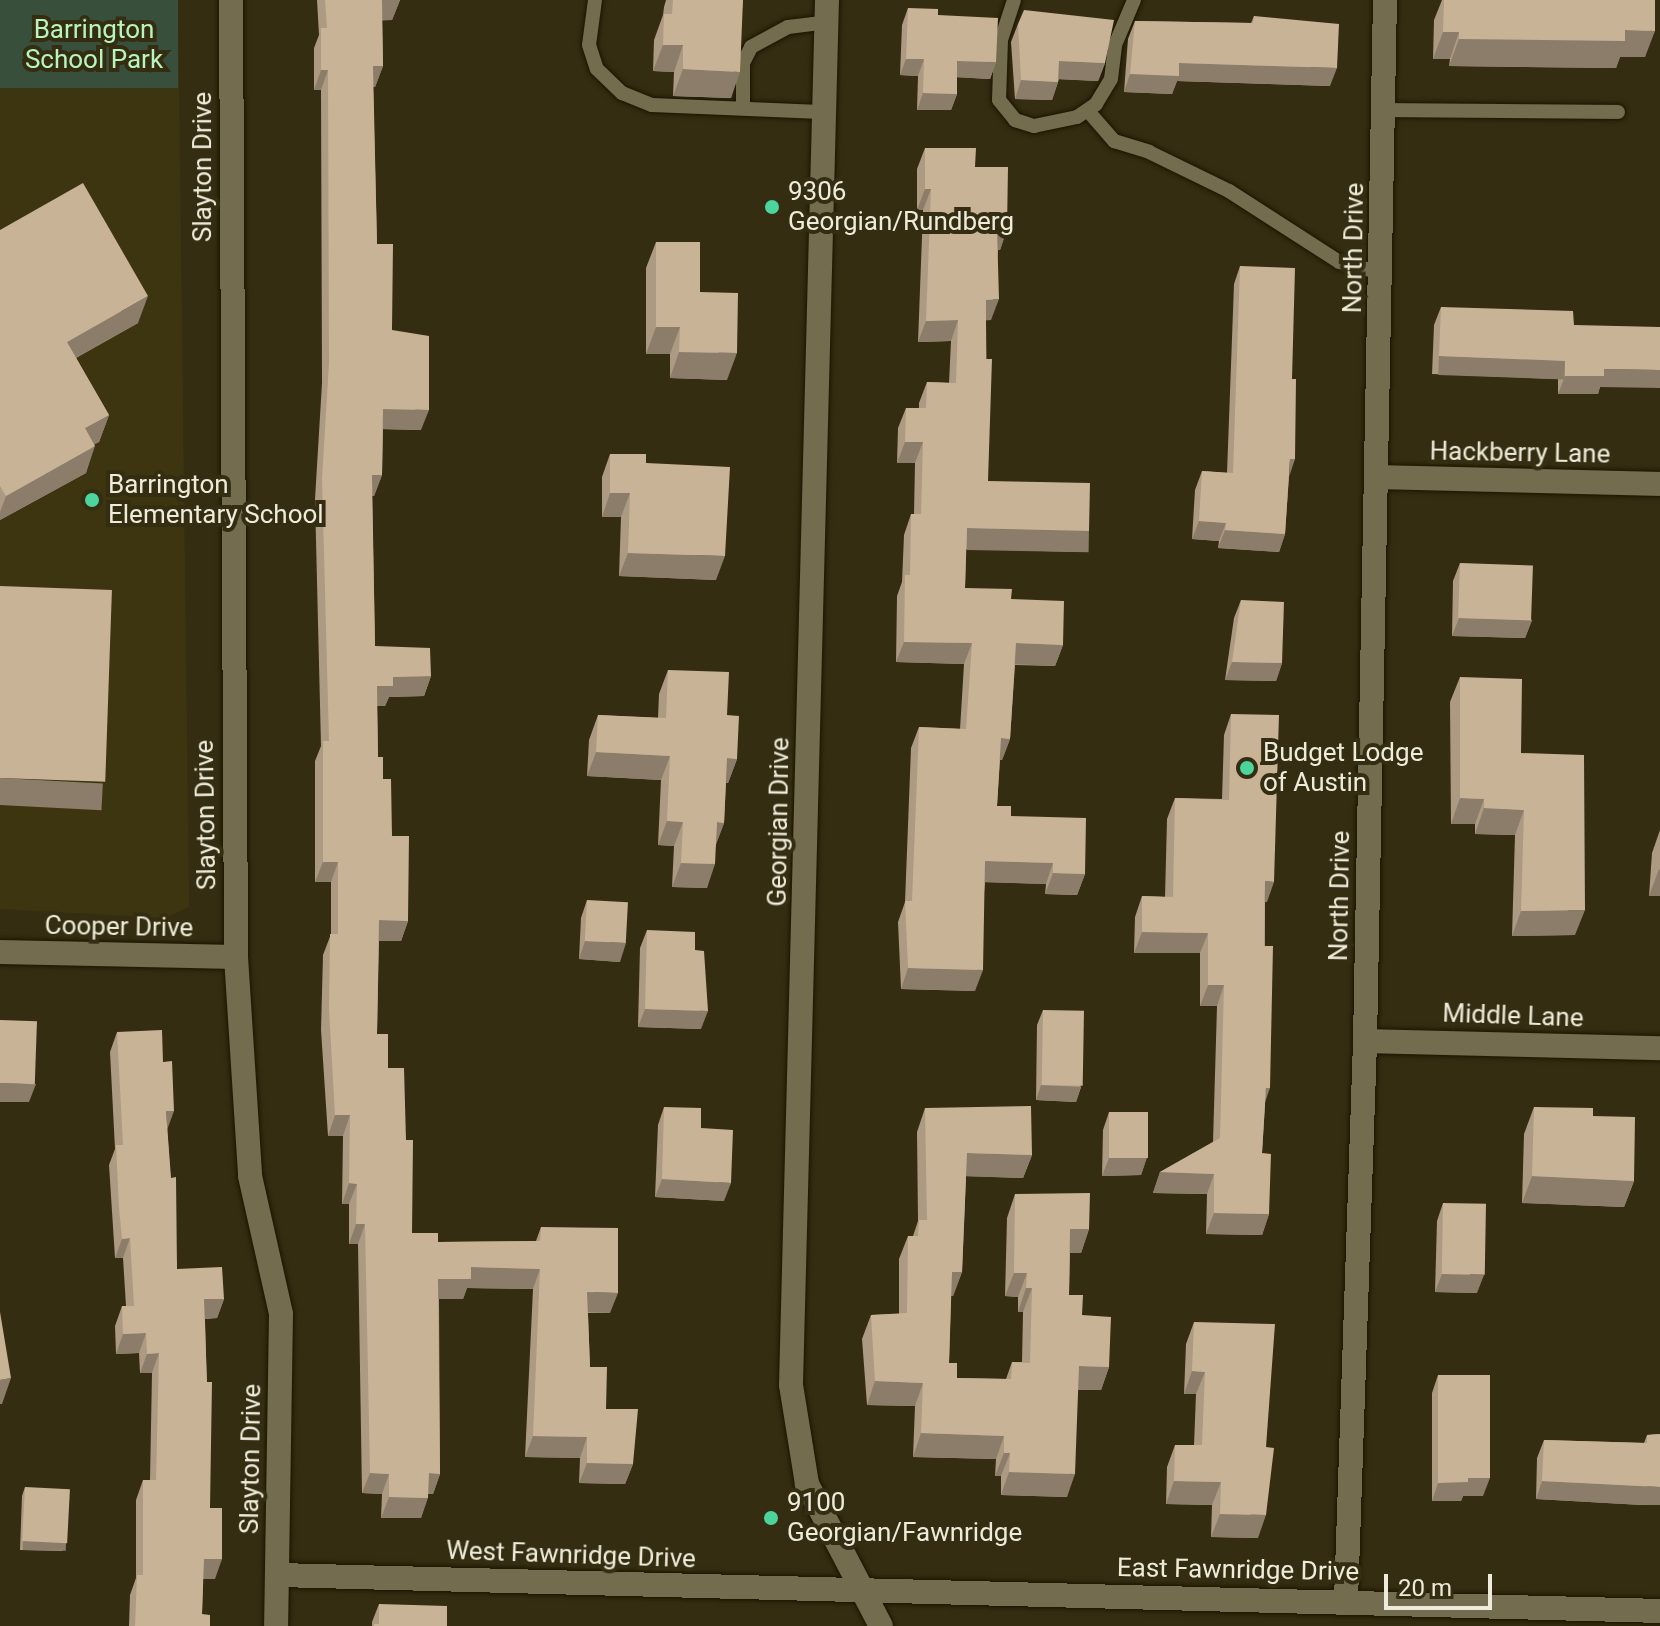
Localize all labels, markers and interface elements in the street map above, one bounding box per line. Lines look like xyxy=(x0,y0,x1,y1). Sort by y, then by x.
park label: Barrington School Park xyxy=(25,14,163,76)
street label: Slayton Drive xyxy=(187,92,219,242)
place label: 9306 Georgian/Rundberg xyxy=(788,176,1014,238)
street label: North Drive xyxy=(1337,182,1371,314)
marker: 9306 Georgian/Rundberg xyxy=(763,198,781,216)
street label: Hackberry Lane xyxy=(1429,436,1611,470)
place label: Barrington Elementary School xyxy=(108,469,324,530)
marker: Barrington Elementary School xyxy=(83,491,101,509)
street label: Georgian Drive xyxy=(762,737,796,907)
place label: Budget Lodge of Austin xyxy=(1263,737,1423,798)
street label: Slayton Drive xyxy=(189,740,223,890)
marker: Budget Lodge of Austin xyxy=(1238,759,1256,777)
street label: North Drive xyxy=(1323,830,1357,962)
street label: Cooper Drive xyxy=(44,910,194,944)
street label: Middle Lane xyxy=(1442,998,1584,1034)
street label: Slayton Drive xyxy=(234,1384,268,1534)
place label: 9100 Georgian/Fawnridge xyxy=(787,1487,1022,1548)
marker: 9100 Georgian/Fawnridge xyxy=(762,1509,780,1527)
street label: West Fawnridge Drive xyxy=(446,1535,696,1575)
street label: East Fawnridge Drive xyxy=(1117,1552,1359,1588)
scale bar xyxy=(1388,1558,1496,1608)
text: 20 m xyxy=(1398,1574,1452,1602)

